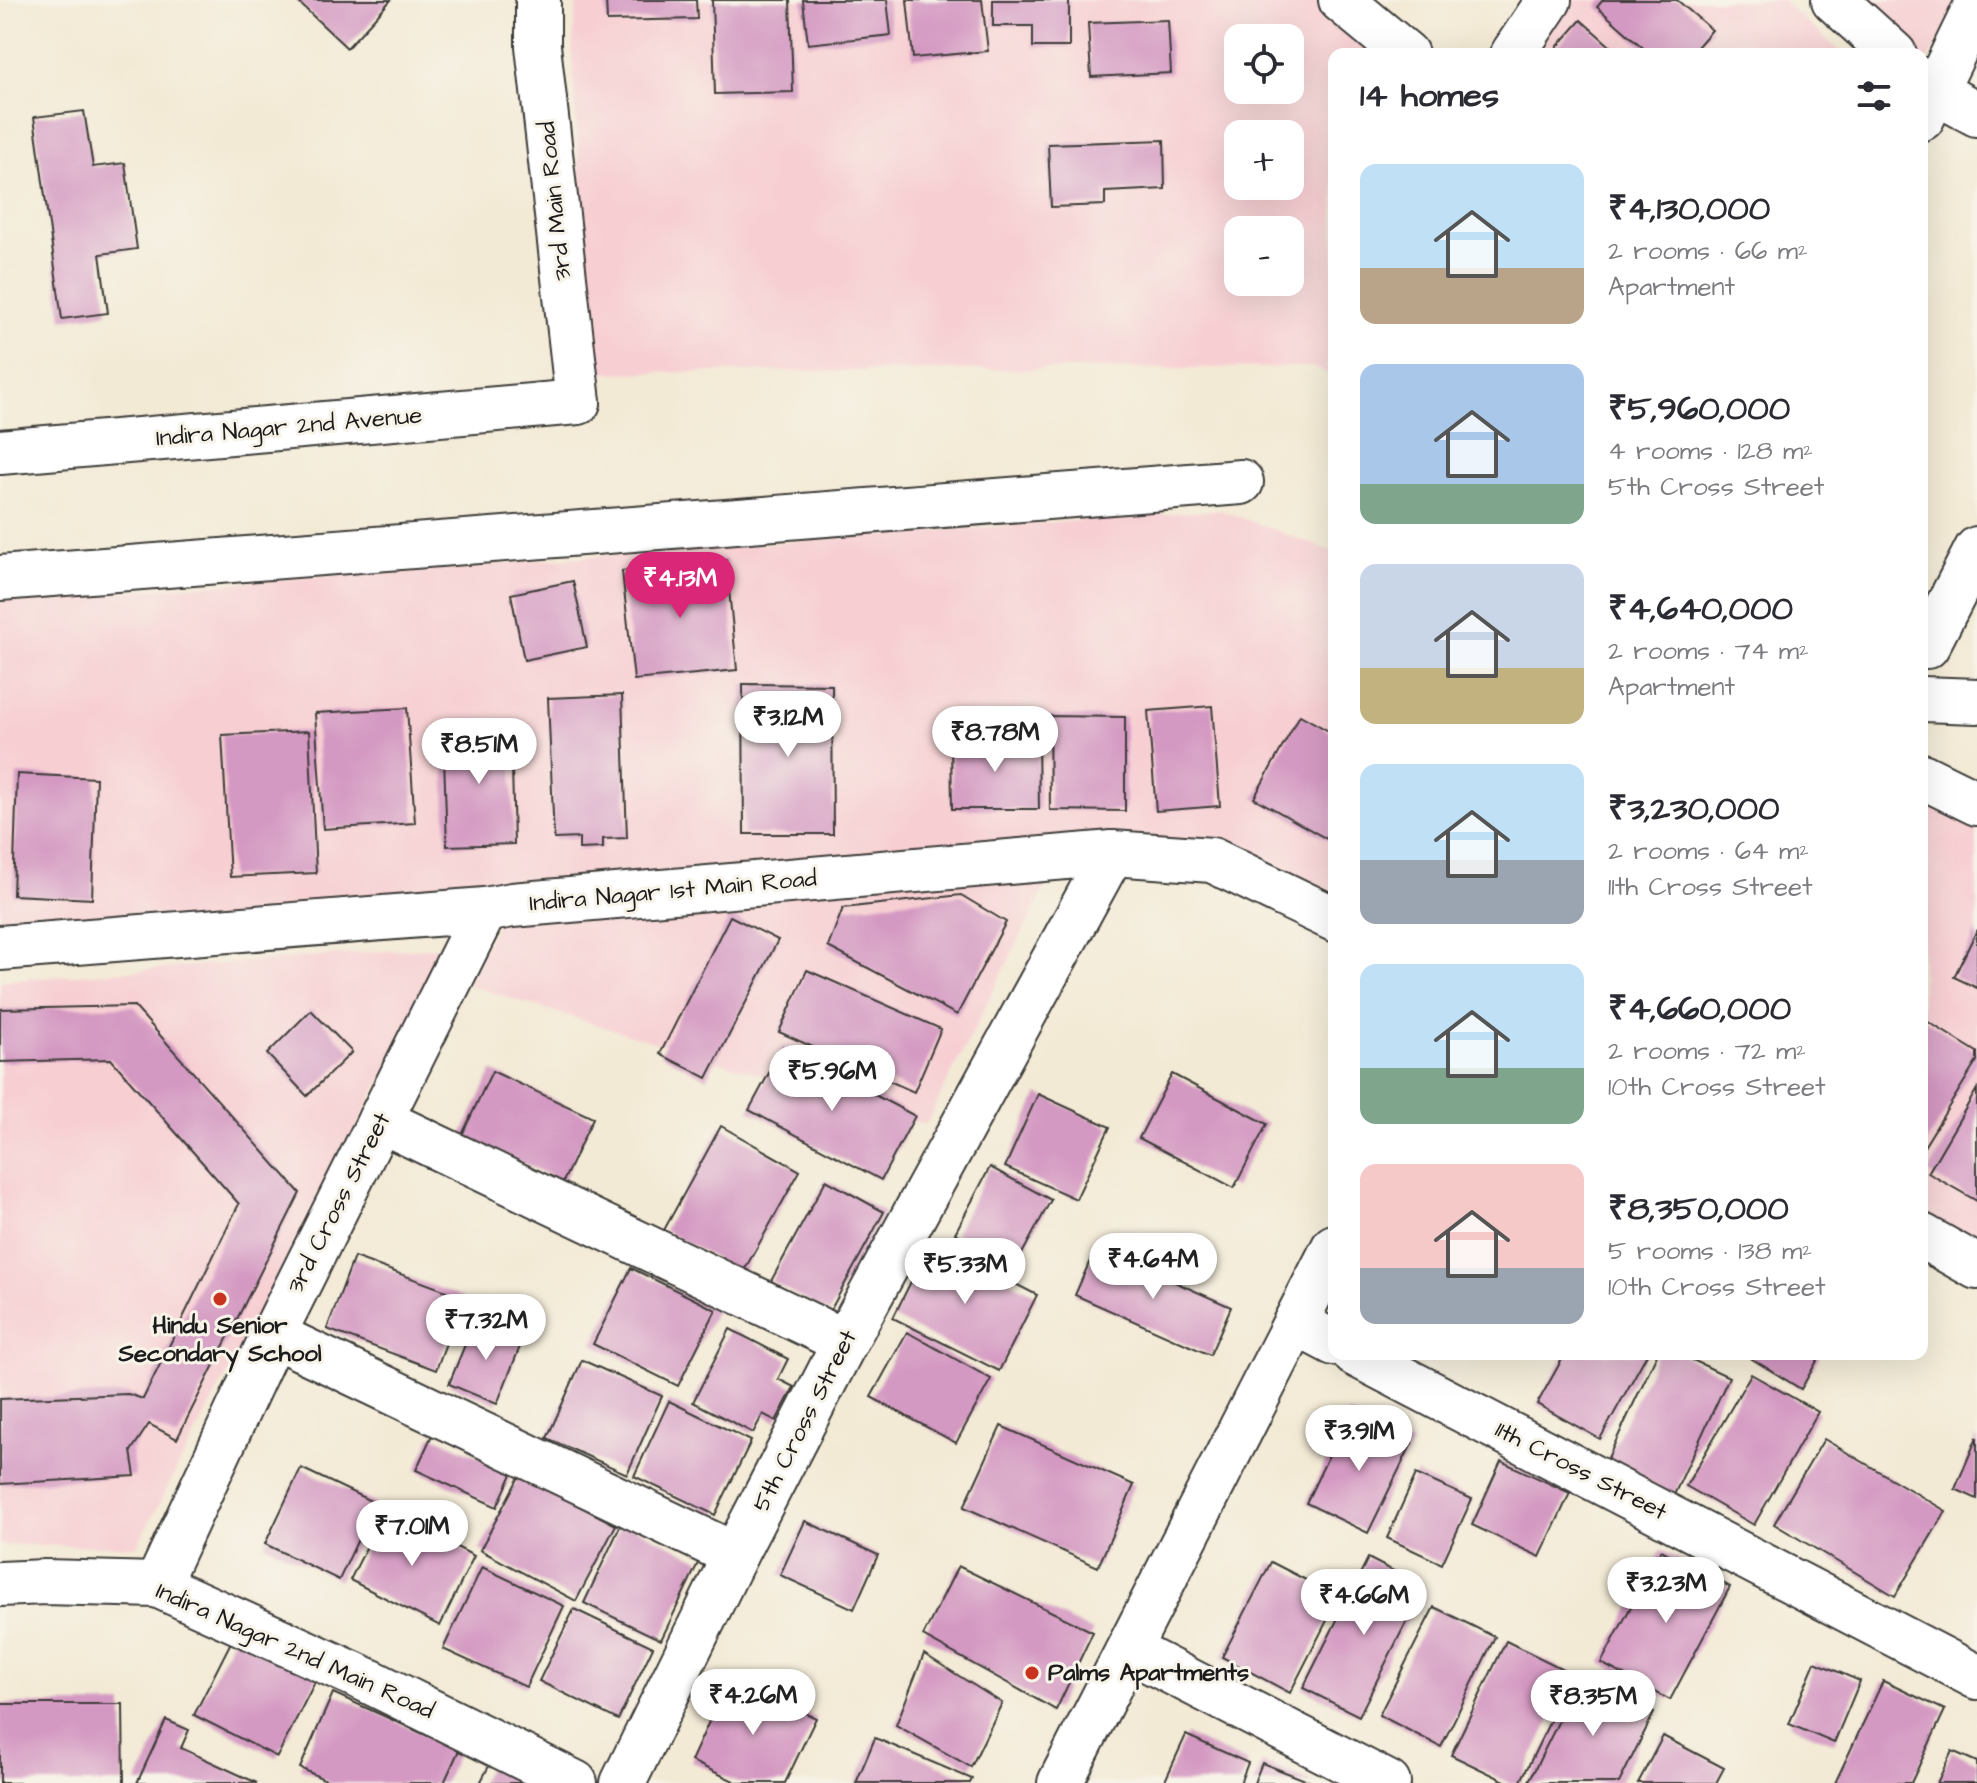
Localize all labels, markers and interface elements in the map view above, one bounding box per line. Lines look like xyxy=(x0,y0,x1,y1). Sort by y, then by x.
map controls xyxy=(1224,24,1304,296)
button: locate xyxy=(1224,24,1304,104)
text: 14 homes xyxy=(1360,72,1499,120)
icon: filters xyxy=(1852,74,1896,118)
street label: 3rd Main Road xyxy=(530,120,580,282)
button: + xyxy=(1224,120,1304,200)
text: ₹4,130,000 xyxy=(1608,185,1770,233)
icon: home xyxy=(1424,196,1520,292)
button: − xyxy=(1224,216,1304,296)
text: 2 rooms · 66 m² xyxy=(1608,233,1808,269)
text: Apartment xyxy=(1608,269,1735,305)
text: ₹5,960,000 xyxy=(1608,385,1790,433)
icon: home xyxy=(1424,396,1520,492)
street label: Indira Nagar 2nd Avenue xyxy=(155,398,424,457)
text: 4 rooms · 128 m² xyxy=(1608,433,1813,469)
text: 5th Cross Street xyxy=(1608,469,1824,505)
pin: ₹4.13M xyxy=(615,552,745,620)
text: ₹4.13M xyxy=(643,560,717,596)
text: ₹4,640,000 xyxy=(1608,585,1793,633)
icon: home xyxy=(1424,596,1520,692)
text: 2 rooms · 74 m² xyxy=(1608,633,1809,669)
text: Apartment xyxy=(1608,669,1735,705)
pin: ₹3.12M xyxy=(723,691,853,759)
text: ₹3.12M xyxy=(752,699,824,735)
pin: ₹8.78M xyxy=(930,706,1060,774)
text: ₹8.78M xyxy=(950,714,1040,750)
pin: ₹8.51M xyxy=(414,718,544,786)
text: ₹8.51M xyxy=(440,726,518,762)
text: ₹3,230,000 xyxy=(1608,785,1779,833)
icon: home xyxy=(1424,796,1520,892)
text: 2 rooms · 64 m² xyxy=(1608,833,1809,869)
street label: Indira Nagar 1st Main Road xyxy=(528,862,818,921)
text: 11th Cross Street xyxy=(1608,869,1813,905)
text: ₹4,660,000 xyxy=(1608,985,1791,1033)
icon: home xyxy=(1424,996,1520,1092)
text: 2 rooms · 72 m² xyxy=(1608,1033,1806,1069)
pin: ₹5.96M xyxy=(767,1045,897,1113)
text: ₹5.96M xyxy=(787,1053,877,1089)
text: 10th Cross Street xyxy=(1608,1069,1826,1105)
street label: 3rd Cross Street xyxy=(279,1106,399,1299)
text: ₹8,350,000 xyxy=(1608,1185,1789,1233)
icon: home xyxy=(1424,1196,1520,1292)
pin: ₹4.64M xyxy=(1088,1233,1218,1301)
text: 5 rooms · 138 m² xyxy=(1608,1233,1812,1269)
pin: ₹5.33M xyxy=(900,1238,1030,1306)
text: ₹4.64M xyxy=(1107,1241,1199,1277)
text: ₹5.33M xyxy=(923,1246,1007,1282)
text: 10th Cross Street xyxy=(1608,1269,1826,1305)
marker: Hindu Senior Secondary School xyxy=(211,1290,229,1308)
pin: ₹7.32M xyxy=(421,1294,551,1362)
text: ₹7.32M xyxy=(444,1302,528,1338)
place label: Hindu Senior Secondary School xyxy=(118,1309,322,1373)
street label: 5th Cross Street xyxy=(745,1324,866,1518)
pin: ₹3.91M xyxy=(1294,1405,1424,1473)
text: ₹3.91M xyxy=(1323,1413,1395,1449)
street label: 11th Cross Street xyxy=(1489,1413,1673,1529)
pin: ₹7.01M xyxy=(347,1500,477,1568)
text: ₹7.01M xyxy=(374,1508,450,1544)
pin: ₹3.23M xyxy=(1601,1557,1731,1625)
text: ₹3.23M xyxy=(1625,1565,1707,1601)
pin: ₹4.66M xyxy=(1299,1569,1429,1637)
street label: Indira Nagar 2nd Main Road xyxy=(150,1574,440,1729)
text: ₹4.66M xyxy=(1319,1577,1409,1613)
place label: Palms Apartments xyxy=(1048,1656,1249,1690)
marker: Palms Apartments xyxy=(1023,1664,1041,1682)
pin: ₹4.26M xyxy=(688,1669,818,1737)
pin: ₹8.35M xyxy=(1528,1670,1658,1738)
text: ₹4.26M xyxy=(709,1677,797,1713)
text: ₹8.35M xyxy=(1549,1678,1637,1714)

